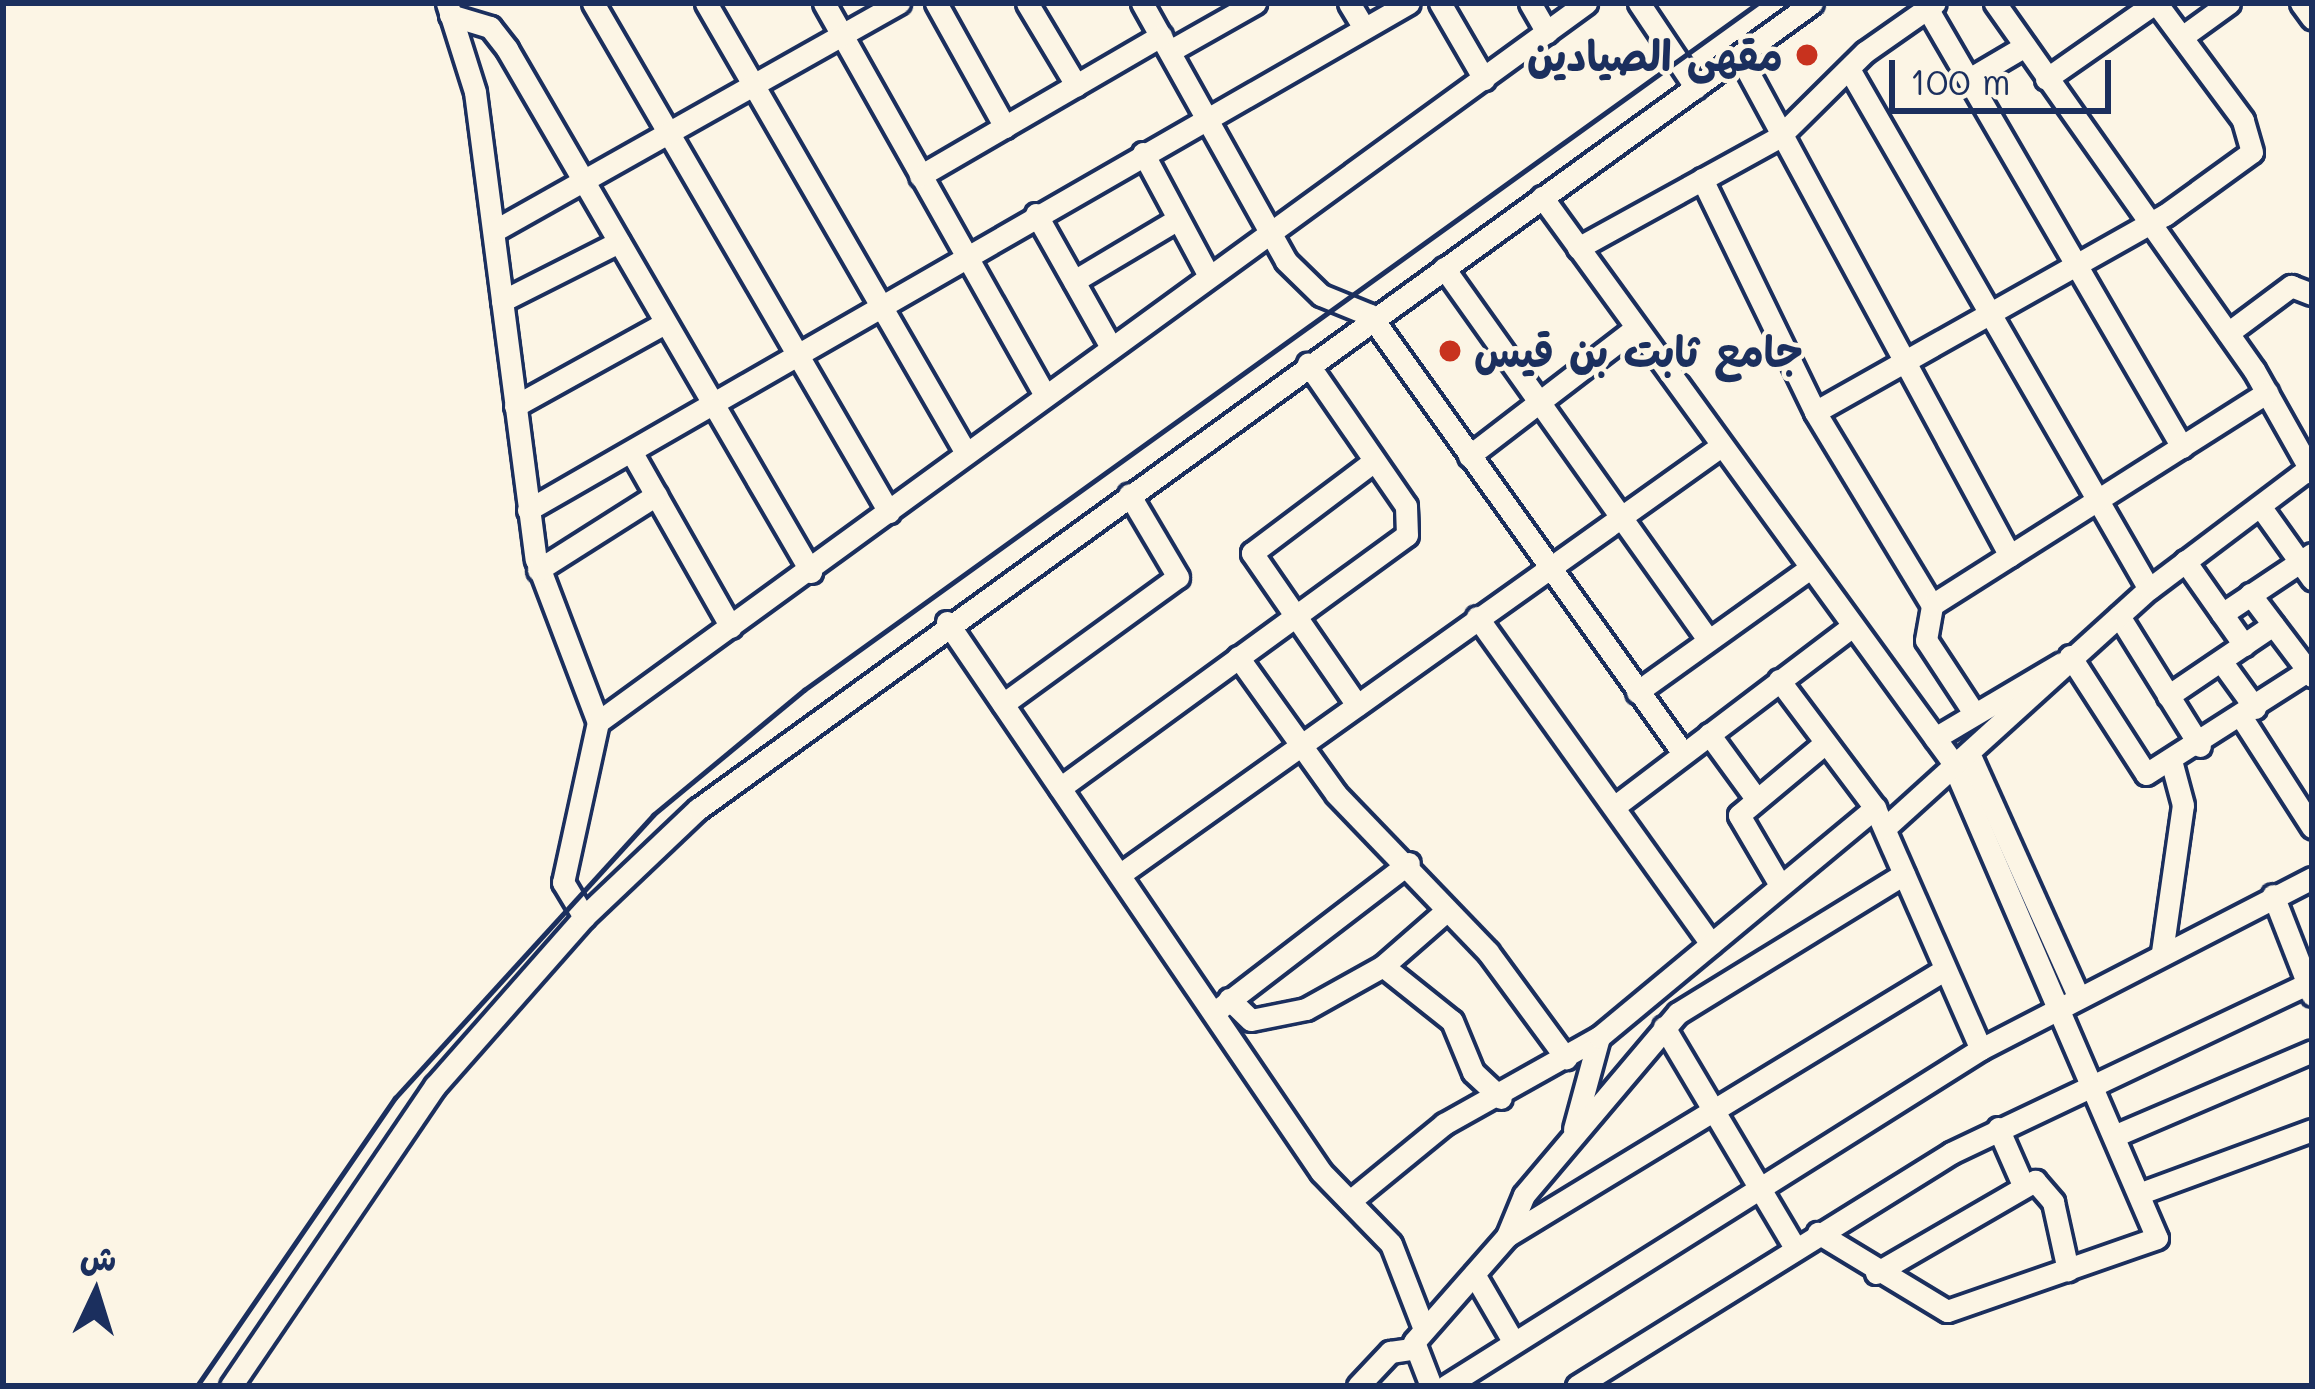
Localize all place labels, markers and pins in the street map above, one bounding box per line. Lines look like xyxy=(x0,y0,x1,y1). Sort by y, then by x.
place label: مقهى الصيادين xyxy=(1527,30,1783,80)
marker: مقهى الصيادين xyxy=(1794,42,1820,68)
place label: جامع ثابت بن قیس xyxy=(1474,326,1803,376)
marker: جامع ثابت بن قیس xyxy=(1437,338,1463,364)

